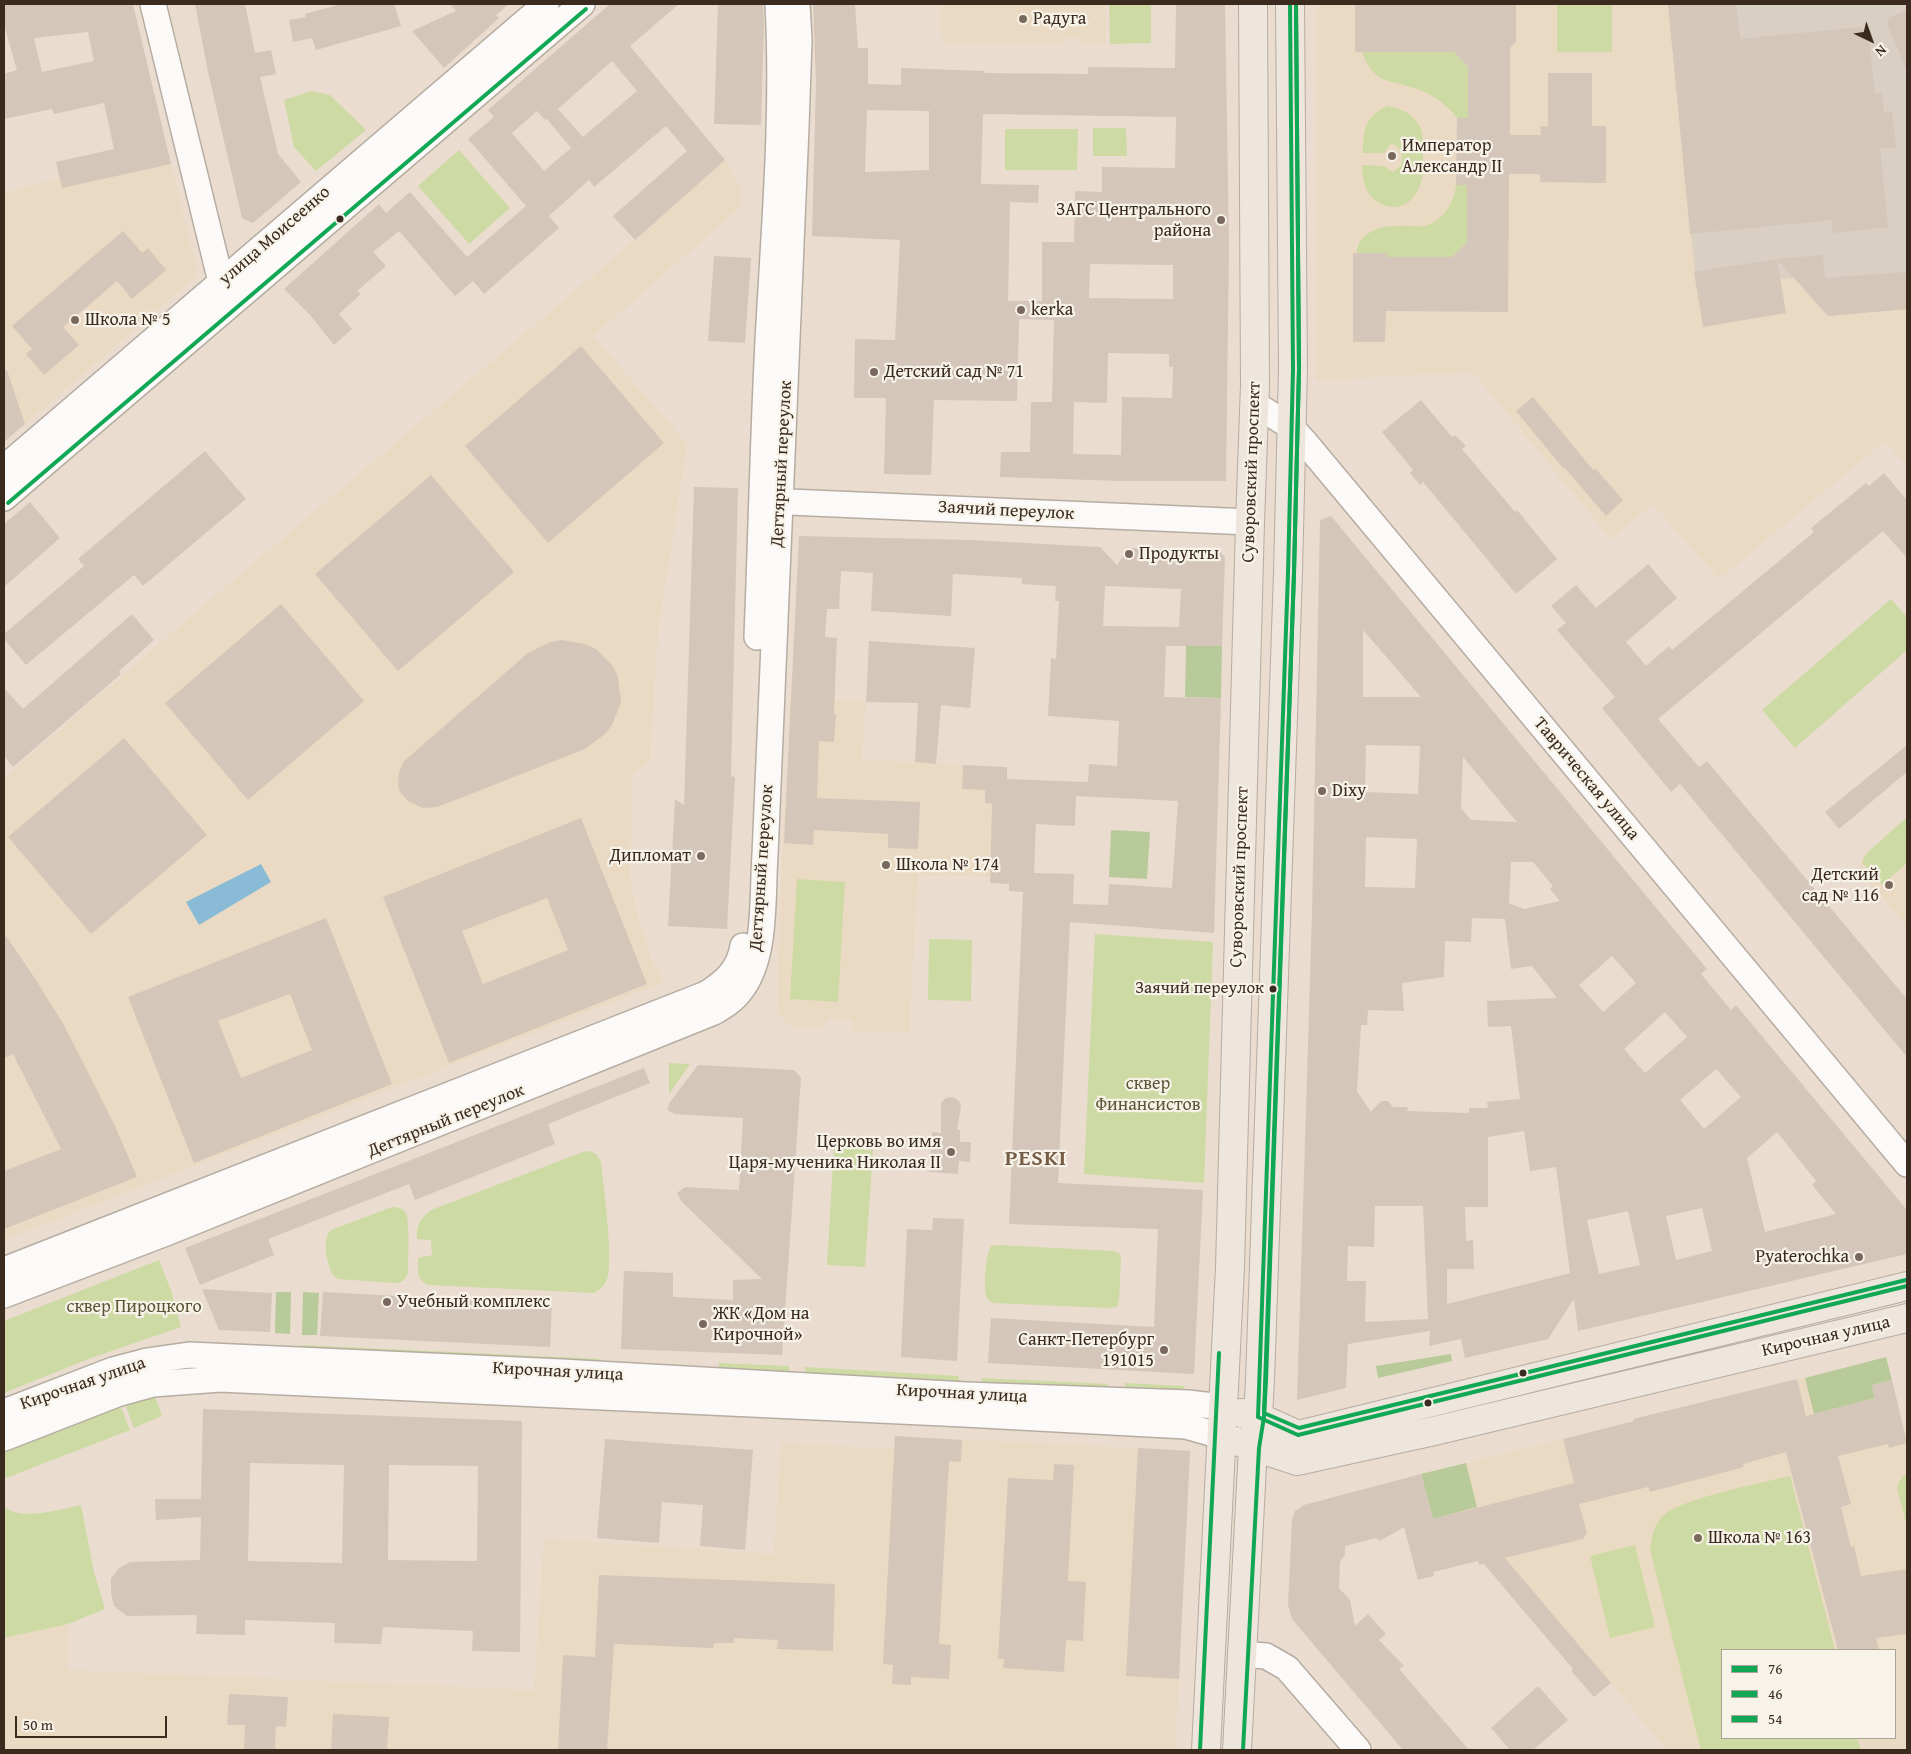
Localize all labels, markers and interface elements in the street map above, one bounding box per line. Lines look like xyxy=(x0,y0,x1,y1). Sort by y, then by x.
place label: Радуга xyxy=(1033,8,1086,30)
marker: Радуга xyxy=(1017,13,1029,25)
north arrow xyxy=(1846,15,1896,65)
text: N xyxy=(1871,41,1891,62)
place label: Император Александр II xyxy=(1402,135,1502,178)
marker: Император Александр II xyxy=(1386,150,1398,162)
street label: улица Моисеенко xyxy=(215,182,335,290)
place label: ЗАГС Центрального района xyxy=(1056,199,1211,242)
unlabelled marker xyxy=(335,214,345,224)
marker: ЗАГС Центрального района xyxy=(1215,214,1227,226)
place label: kerka xyxy=(1031,299,1073,321)
marker: kerka xyxy=(1015,304,1027,316)
place label: Школа № 5 xyxy=(85,309,171,331)
marker: Школа № 5 xyxy=(69,314,81,326)
place label: Детский сад № 71 xyxy=(884,361,1024,383)
marker: Детский сад № 71 xyxy=(868,366,880,378)
street label: Дегтярный переулок xyxy=(767,380,797,548)
street label: Суворовский проспект xyxy=(1238,381,1266,563)
street label: Заячий переулок xyxy=(937,497,1075,525)
place label: Продукты xyxy=(1139,543,1219,565)
marker: Продукты xyxy=(1123,548,1135,560)
street label: Таврическая улица xyxy=(1528,713,1644,845)
place label: Dixy xyxy=(1332,780,1366,802)
street label: Дегтярный переулок xyxy=(745,784,779,952)
marker: Dixy xyxy=(1316,785,1328,797)
street label: Суворовский проспект xyxy=(1226,786,1254,968)
place label: Дипломат xyxy=(609,845,691,867)
marker: Дипломат xyxy=(695,850,707,862)
place label: Школа № 174 xyxy=(896,854,999,876)
marker: Школа № 174 xyxy=(880,859,892,871)
place label: Детский сад № 116 xyxy=(1802,864,1879,906)
marker: Детский сад № 116 xyxy=(1883,879,1895,891)
place label: Заячий переулок xyxy=(1135,979,1264,999)
marker: Заячий переулок xyxy=(1268,984,1278,994)
park label: сквер Финансистов xyxy=(1095,1073,1201,1116)
street label: Дегтярный переулок xyxy=(364,1080,528,1162)
place label: Церковь во имя Царя-мученика Николая II xyxy=(729,1131,941,1174)
marker: Церковь во имя Царя-мученика Николая II xyxy=(945,1146,957,1158)
district label: PESKI xyxy=(1004,1146,1068,1172)
place label: Pyaterochka xyxy=(1756,1246,1849,1268)
marker: Pyaterochka xyxy=(1853,1251,1865,1263)
place label: Учебный комплекс xyxy=(397,1291,550,1313)
park label: сквер Пироцкого xyxy=(66,1296,202,1318)
marker: Учебный комплекс xyxy=(381,1296,393,1308)
place label: ЖК «Дом на Кирочной» xyxy=(713,1303,809,1346)
street label: Кирочная улица xyxy=(1760,1312,1892,1362)
marker: ЖК «Дом на Кирочной» xyxy=(697,1318,709,1330)
place label: Санкт-Петербург 191015 xyxy=(1018,1329,1154,1372)
marker: Санкт-Петербург 191015 xyxy=(1158,1344,1170,1356)
street label: Кирочная улица xyxy=(18,1352,148,1416)
street label: Кирочная улица xyxy=(492,1358,624,1386)
unlabelled marker xyxy=(1518,1368,1528,1378)
street label: Кирочная улица xyxy=(896,1380,1028,1408)
unlabelled marker xyxy=(1423,1398,1433,1408)
place label: Школа № 163 xyxy=(1708,1527,1811,1549)
marker: Школа № 163 xyxy=(1692,1532,1704,1544)
legend xyxy=(1721,1649,1896,1739)
text: 76 xyxy=(1768,1658,1782,1679)
text: 46 xyxy=(1768,1683,1782,1704)
scale bar xyxy=(18,1706,170,1738)
text: 54 xyxy=(1768,1708,1782,1729)
text: 50 m xyxy=(23,1714,53,1735)

